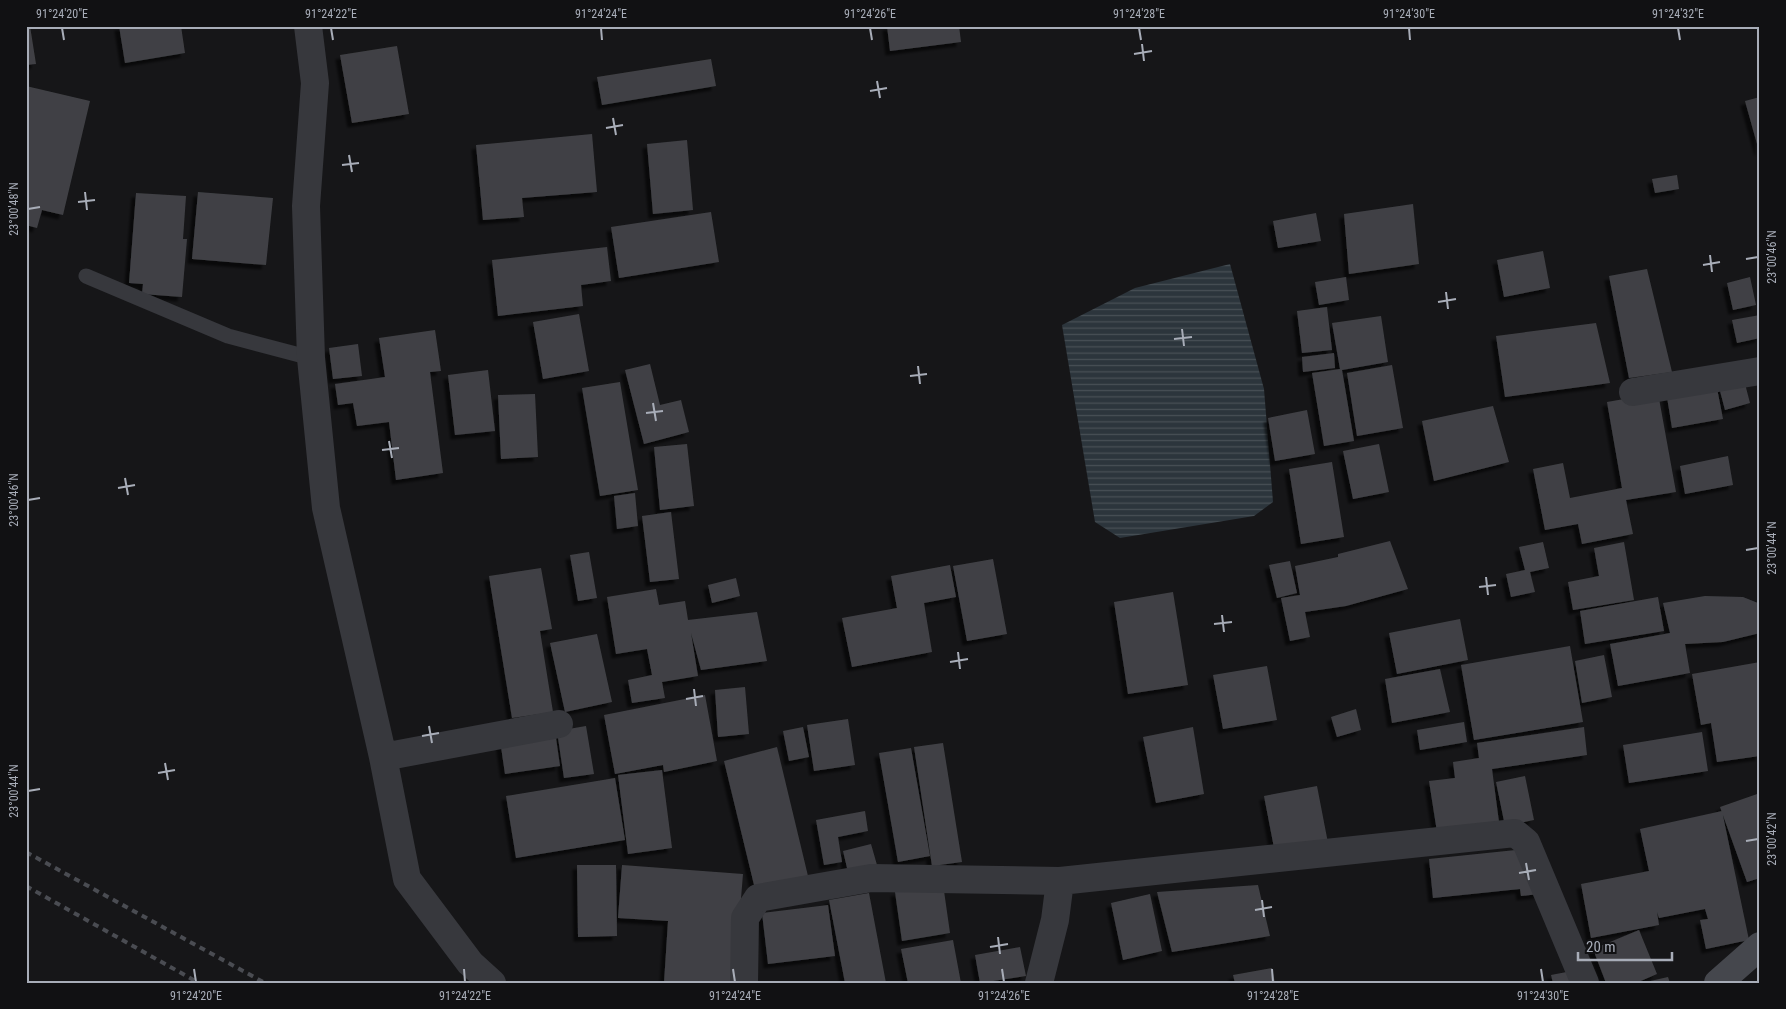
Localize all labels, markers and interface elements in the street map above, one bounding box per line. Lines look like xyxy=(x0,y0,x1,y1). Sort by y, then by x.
text: 91°24'20"E xyxy=(36,7,88,21)
text: 91°24'22"E xyxy=(305,7,357,21)
text: 91°24'24"E xyxy=(575,7,627,21)
text: 91°24'26"E xyxy=(844,7,896,21)
text: 91°24'28"E xyxy=(1113,7,1165,21)
text: 91°24'30"E xyxy=(1383,7,1435,21)
text: 91°24'32"E xyxy=(1652,7,1704,21)
text: 23°00'48"N xyxy=(7,182,21,236)
text: 23°00'46"N xyxy=(1765,230,1779,284)
text: 23°00'46"N xyxy=(7,473,21,527)
text: 23°00'44"N xyxy=(1765,521,1779,575)
text: 23°00'44"N xyxy=(7,764,21,818)
text: 23°00'42"N xyxy=(1765,812,1779,866)
scale bar xyxy=(1578,929,1672,961)
text: 20 m xyxy=(1586,938,1616,956)
text: 91°24'20"E xyxy=(170,989,222,1003)
text: 91°24'22"E xyxy=(439,989,491,1003)
text: 91°24'24"E xyxy=(709,989,761,1003)
text: 91°24'26"E xyxy=(978,989,1030,1003)
text: 91°24'28"E xyxy=(1247,989,1299,1003)
text: 91°24'30"E xyxy=(1517,989,1569,1003)

